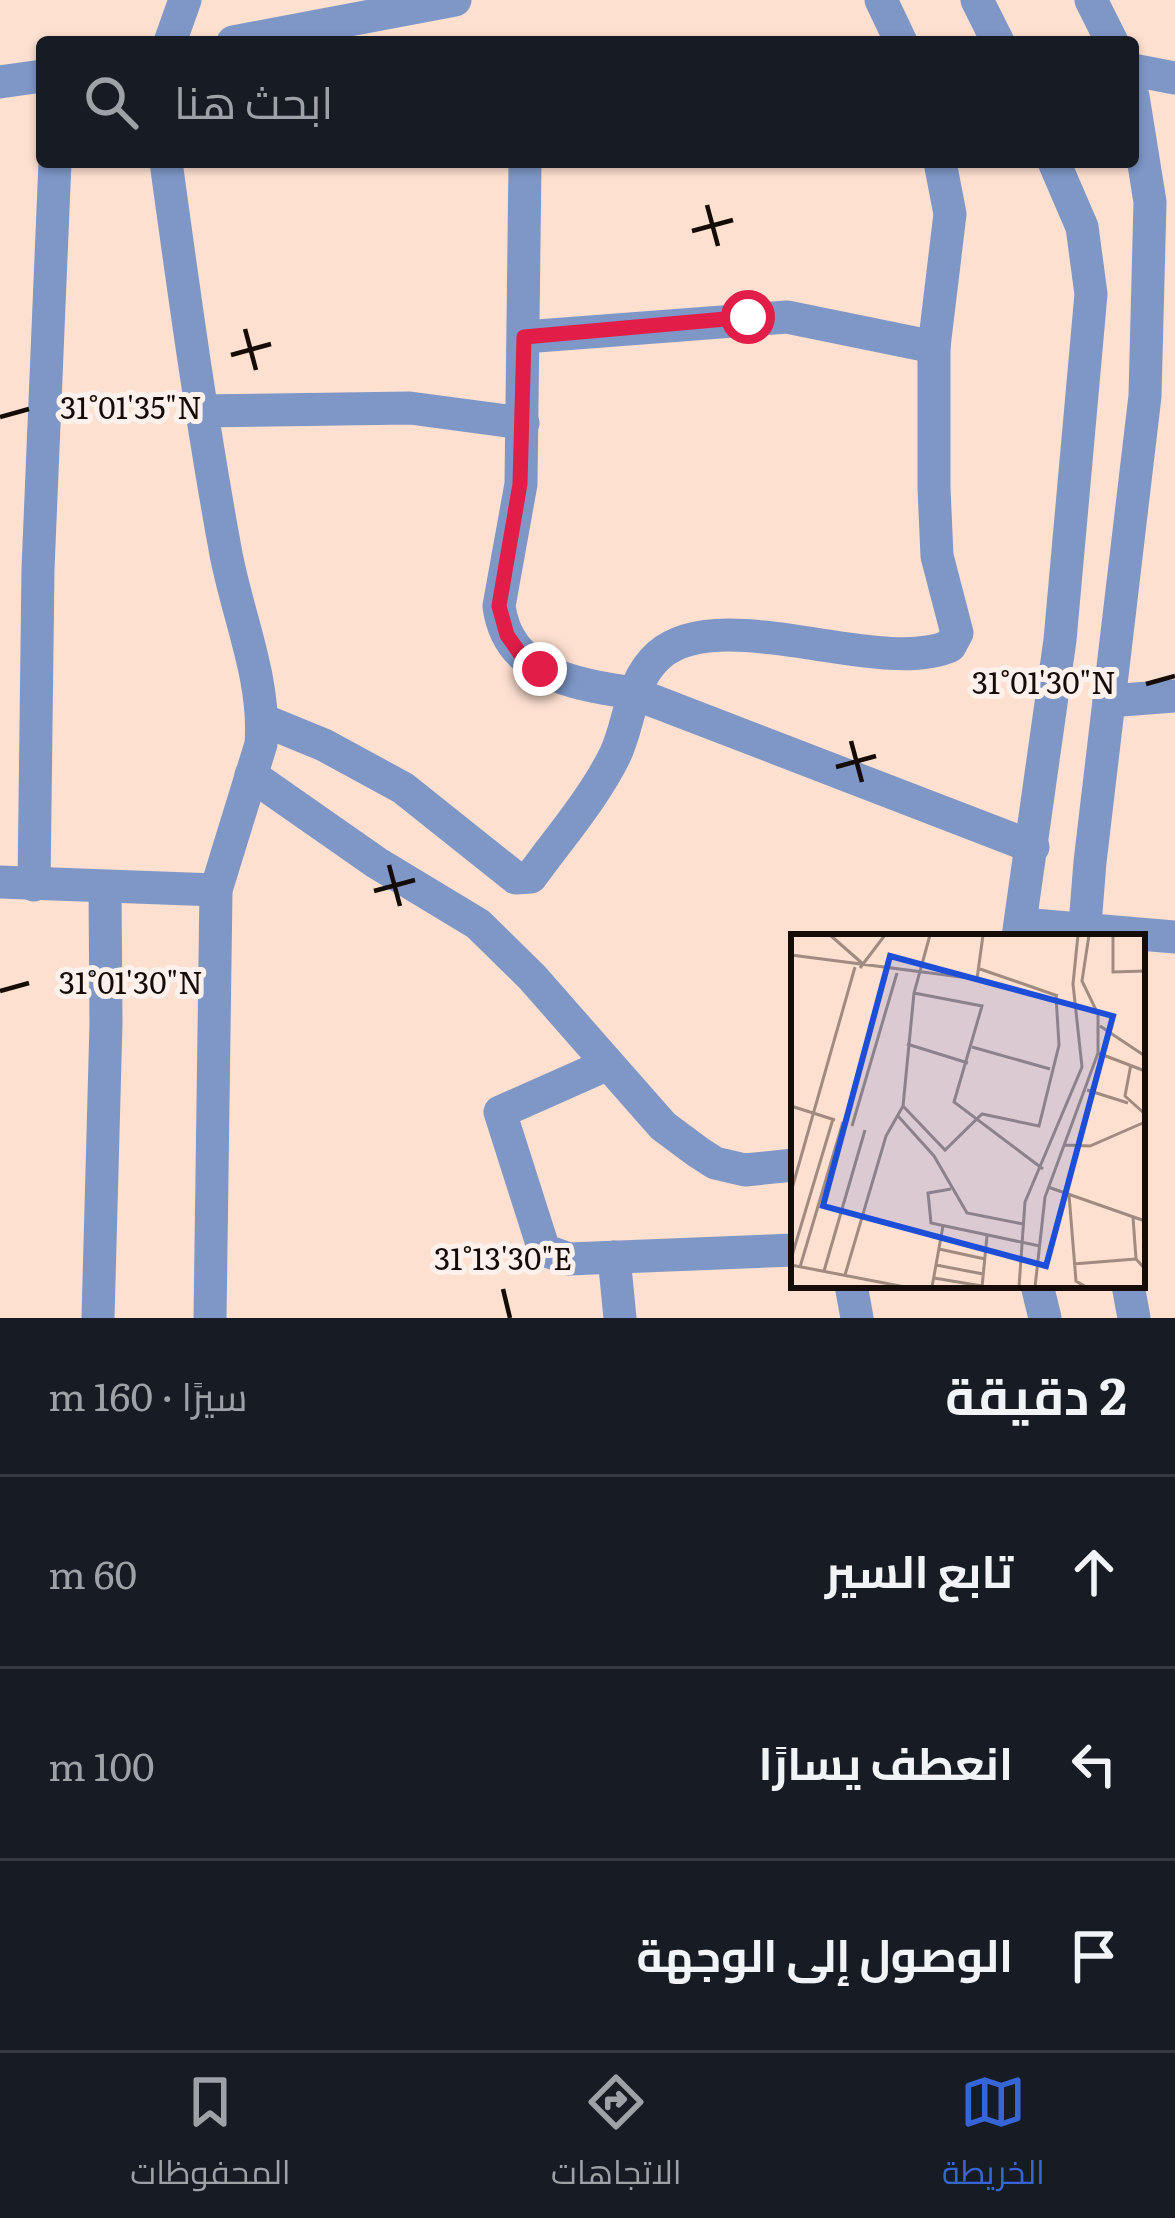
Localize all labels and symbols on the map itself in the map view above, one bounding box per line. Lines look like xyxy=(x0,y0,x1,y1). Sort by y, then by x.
route start xyxy=(721,290,775,344)
text: 31°01'35"N xyxy=(60,384,202,428)
route end xyxy=(513,642,567,696)
text: 31°01'30"N xyxy=(972,659,1116,703)
inset map xyxy=(791,934,1145,1288)
text: 31°01'30"N xyxy=(59,959,203,1003)
text: 31°13'30"E xyxy=(434,1235,572,1279)

